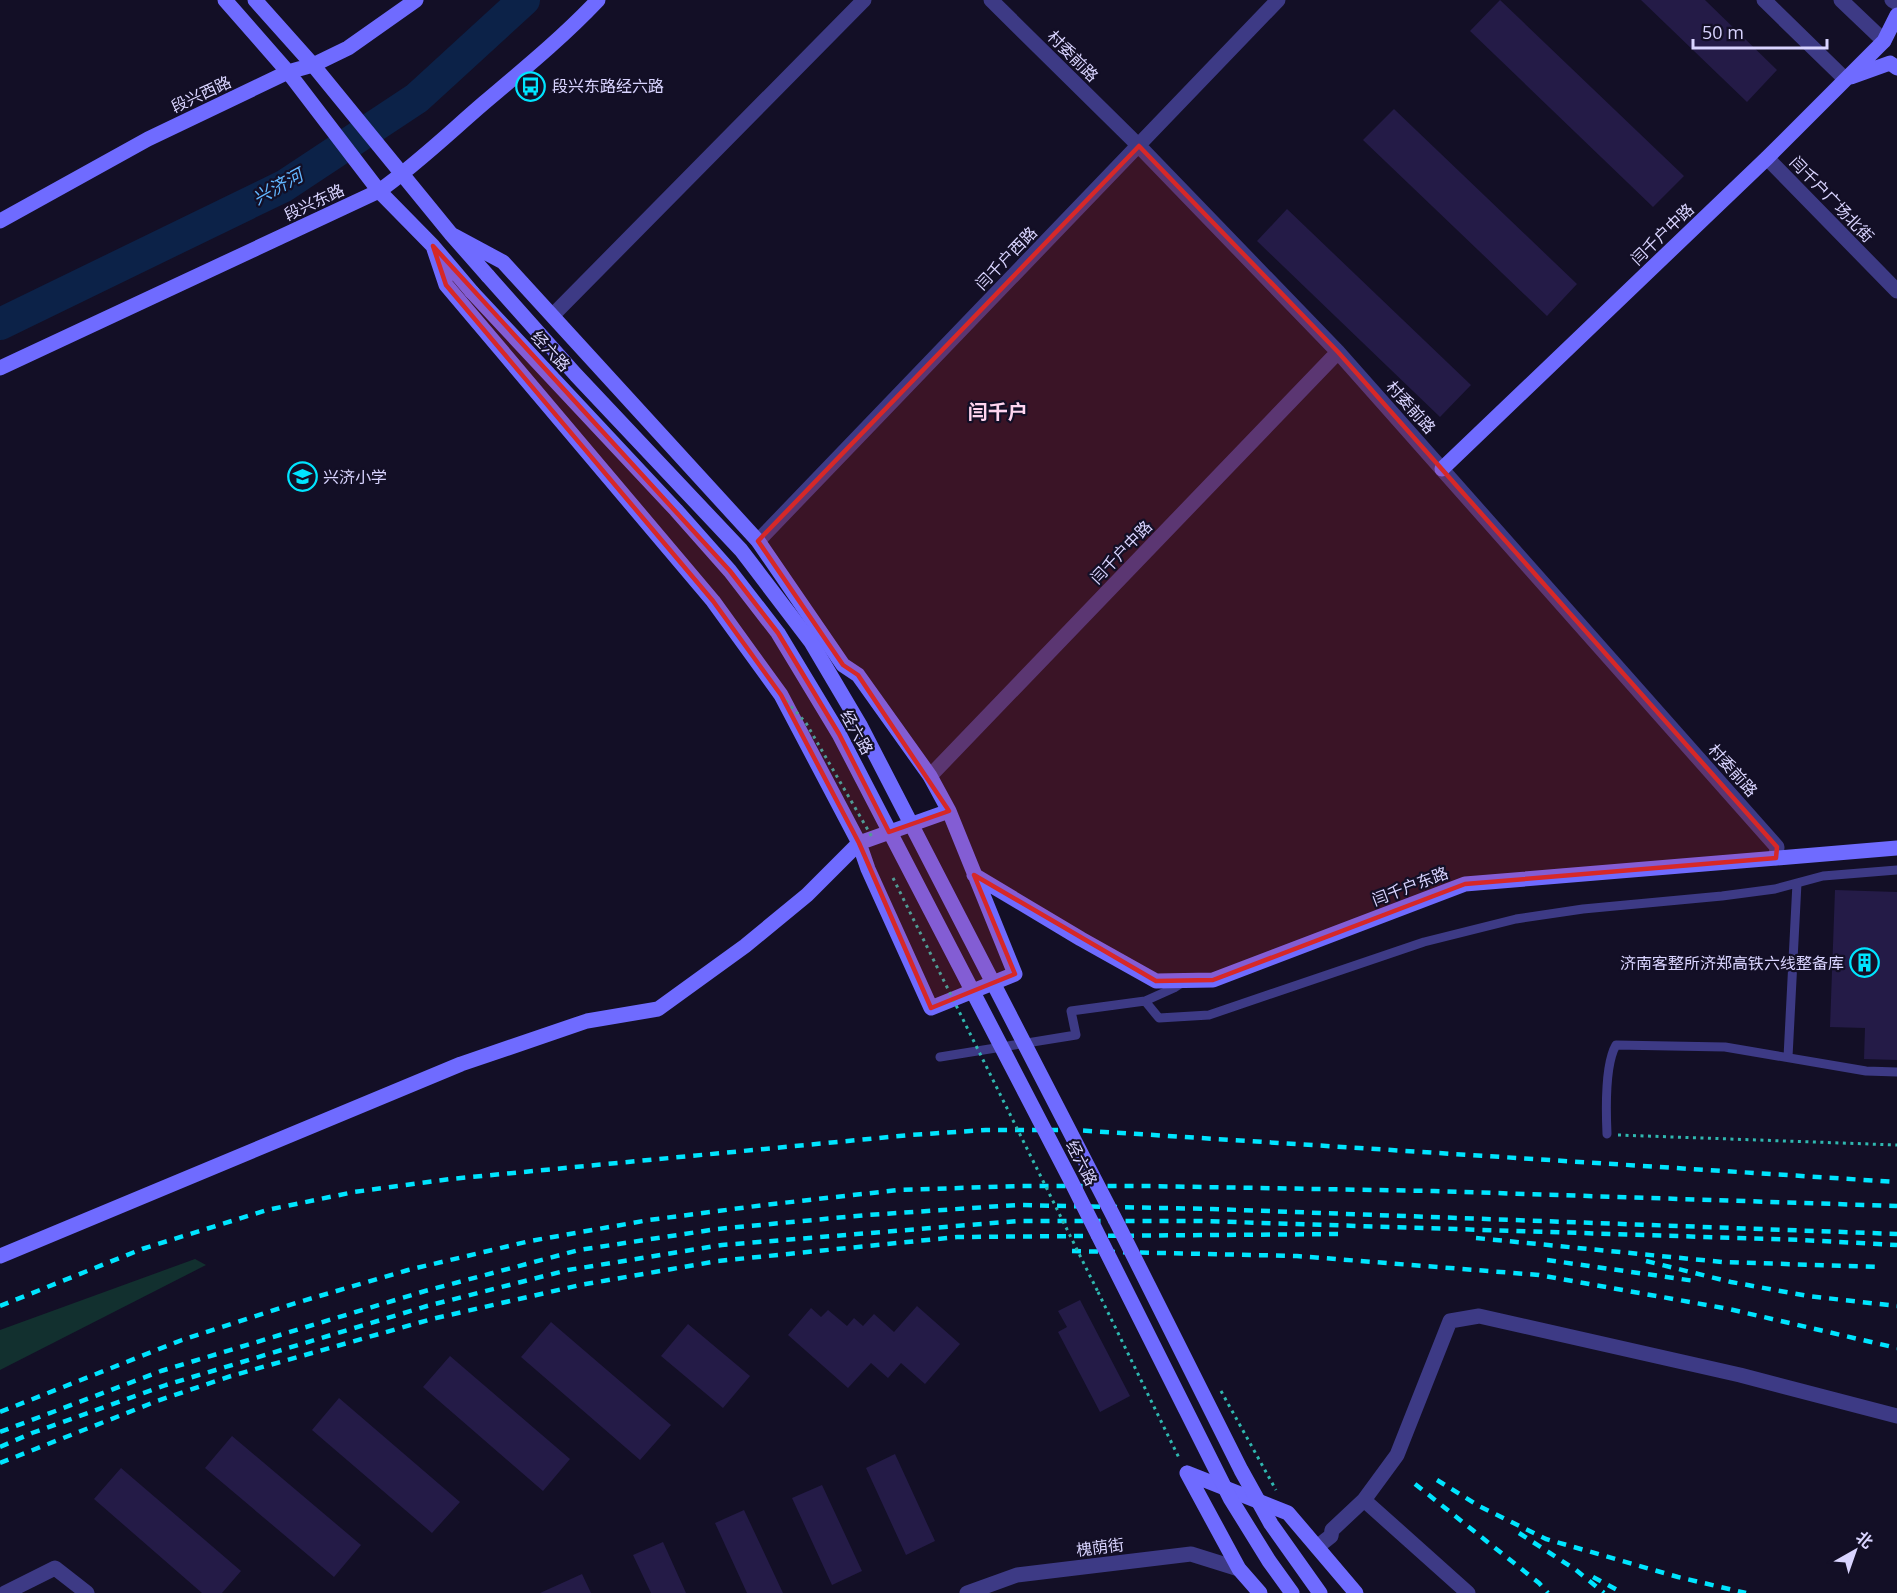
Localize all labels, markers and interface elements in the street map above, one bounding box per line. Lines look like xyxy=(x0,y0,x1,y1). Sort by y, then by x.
scale bar xyxy=(1693,12,1826,50)
text: 50 m xyxy=(1702,20,1744,44)
street label: 村委前路 xyxy=(1043,26,1103,86)
bus stop icon: 段兴东路经六路 xyxy=(515,70,547,102)
street label: 段兴西路 xyxy=(167,71,235,117)
place label: 段兴东路经六路 xyxy=(552,75,664,97)
street label: 闫千户广场北街 xyxy=(1785,151,1879,247)
water label: 兴济河 xyxy=(248,161,310,210)
street label: 段兴东路 xyxy=(280,179,348,225)
street label: 闫千户中路 xyxy=(1626,198,1698,270)
street label: 闫千户西路 xyxy=(970,222,1042,294)
street label: 经六路 xyxy=(527,326,575,376)
street label: 村委前路 xyxy=(1381,376,1441,438)
district label: 闫千户 xyxy=(968,398,1028,425)
school or university icon: 兴济小学 xyxy=(286,461,318,493)
place label: 兴济小学 xyxy=(323,466,387,488)
street label: 闫千户中路 xyxy=(1085,516,1157,588)
street label: 经六路 xyxy=(836,706,878,758)
street label: 村委前路 xyxy=(1703,739,1763,801)
street label: 闫千户东路 xyxy=(1369,861,1451,911)
building icon: 济南客整所济郑高铁六线整备库 xyxy=(1849,947,1881,979)
place label: 济南客整所济郑高铁六线整备库 xyxy=(1620,952,1844,974)
street label: 经六路 xyxy=(1061,1137,1103,1189)
north arrow xyxy=(1825,1521,1885,1581)
text: 北 xyxy=(1851,1526,1878,1553)
street label: 槐荫街 xyxy=(1075,1533,1125,1561)

